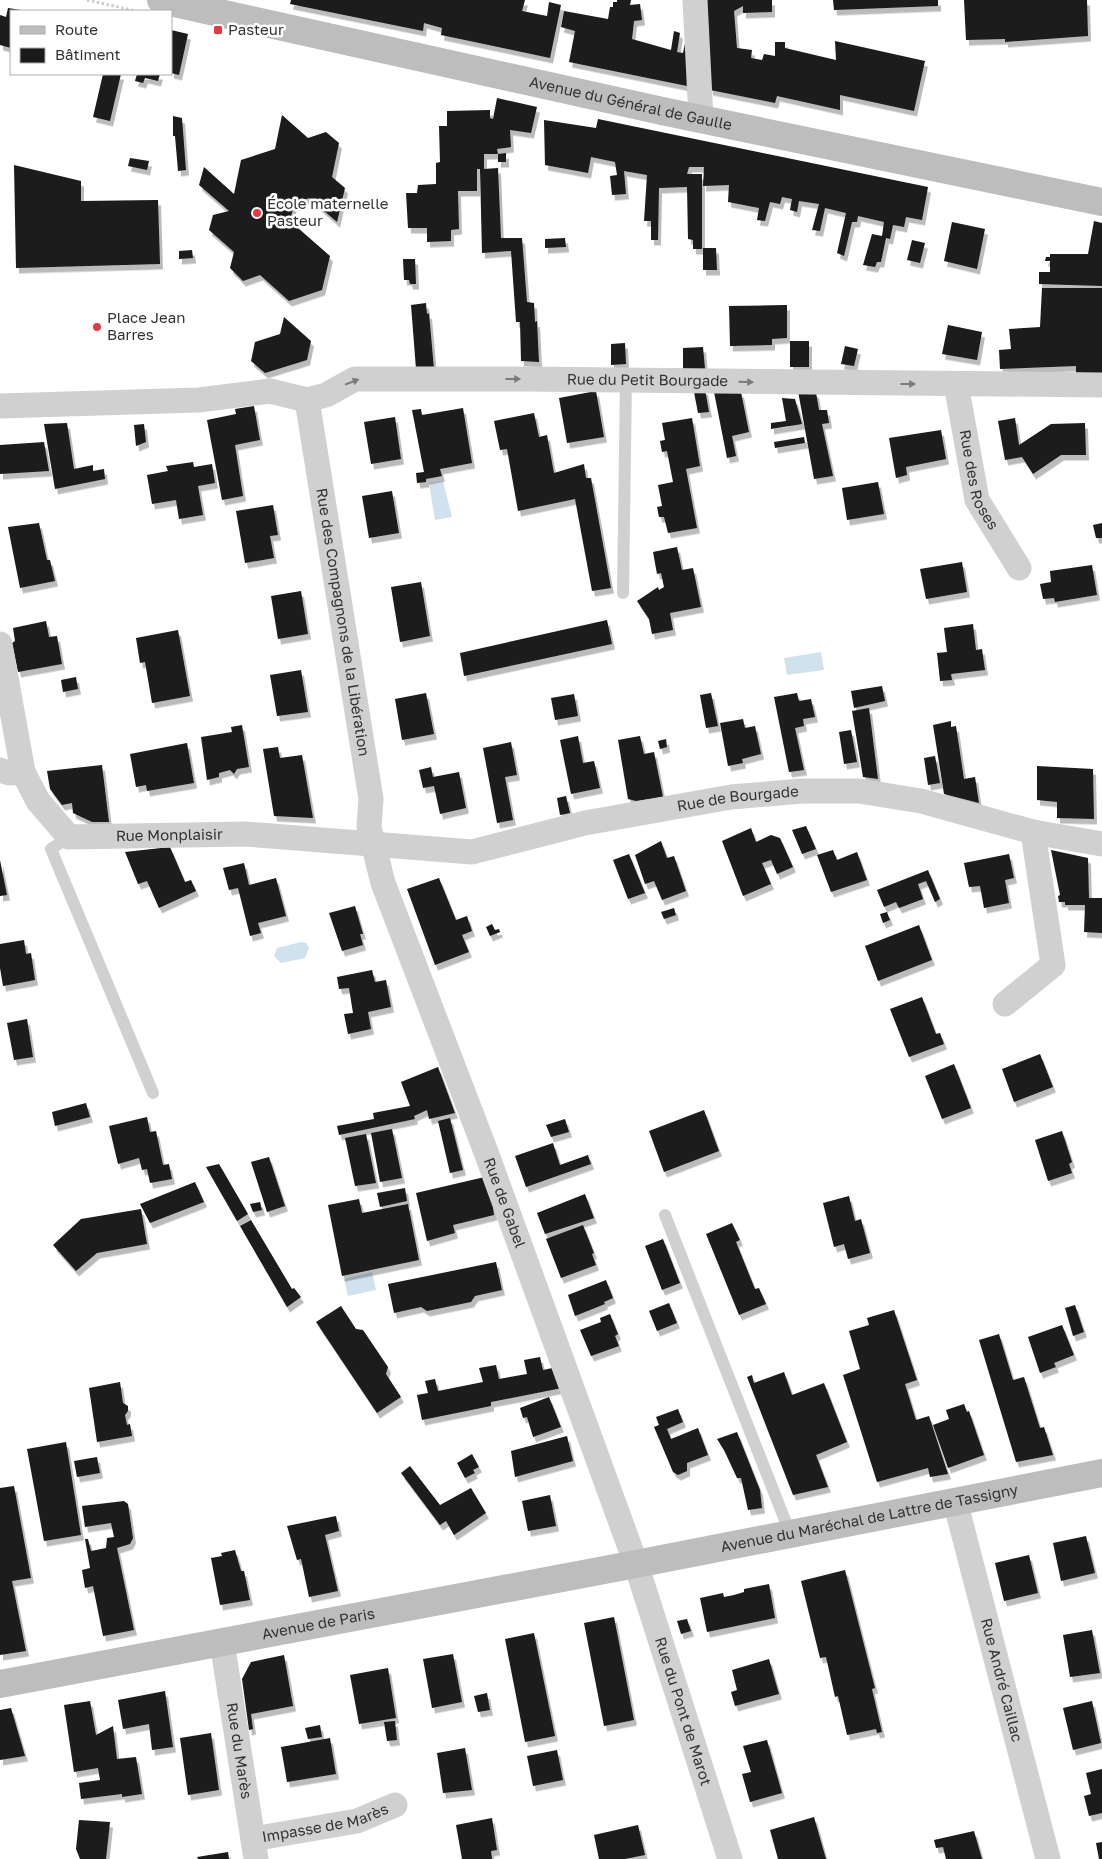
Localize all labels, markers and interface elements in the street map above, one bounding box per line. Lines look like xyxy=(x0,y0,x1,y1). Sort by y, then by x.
legend xyxy=(10,10,172,75)
text: Route xyxy=(55,20,98,38)
place label: Pasteur xyxy=(228,20,284,38)
marker: Pasteur xyxy=(212,24,224,36)
text: Bâtiment xyxy=(55,45,120,63)
street label: Avenue du Général de Gaulle xyxy=(528,72,734,133)
place label: École maternelle Pasteur xyxy=(267,194,389,229)
marker: École maternelle Pasteur xyxy=(251,207,263,219)
place label: Place Jean Barres xyxy=(107,308,185,343)
marker: Place Jean Barres xyxy=(91,321,103,333)
street label: Rue du Petit Bourgade xyxy=(567,369,729,389)
one-way arrow xyxy=(505,375,521,383)
one-way arrow xyxy=(344,378,359,386)
one-way arrow xyxy=(738,378,754,386)
one-way arrow xyxy=(900,380,916,388)
street label: Rue des Roses xyxy=(956,428,1003,533)
street label: Rue des Compagnons de la Libération xyxy=(313,487,374,757)
street label: Rue de Bourgade xyxy=(675,781,800,814)
street label: Rue Monplaisir xyxy=(116,824,223,844)
street label: Rue de Gabel xyxy=(481,1155,530,1250)
street label: Avenue du Maréchal de Lattre de Tassigny xyxy=(719,1480,1020,1555)
street label: Avenue de Paris xyxy=(260,1603,376,1642)
street label: Rue André Caillac xyxy=(978,1616,1027,1744)
street label: Rue du Pont de Marot xyxy=(652,1634,716,1788)
street label: Rue du Marès xyxy=(224,1701,256,1800)
street label: Impasse de Marès xyxy=(260,1799,391,1845)

